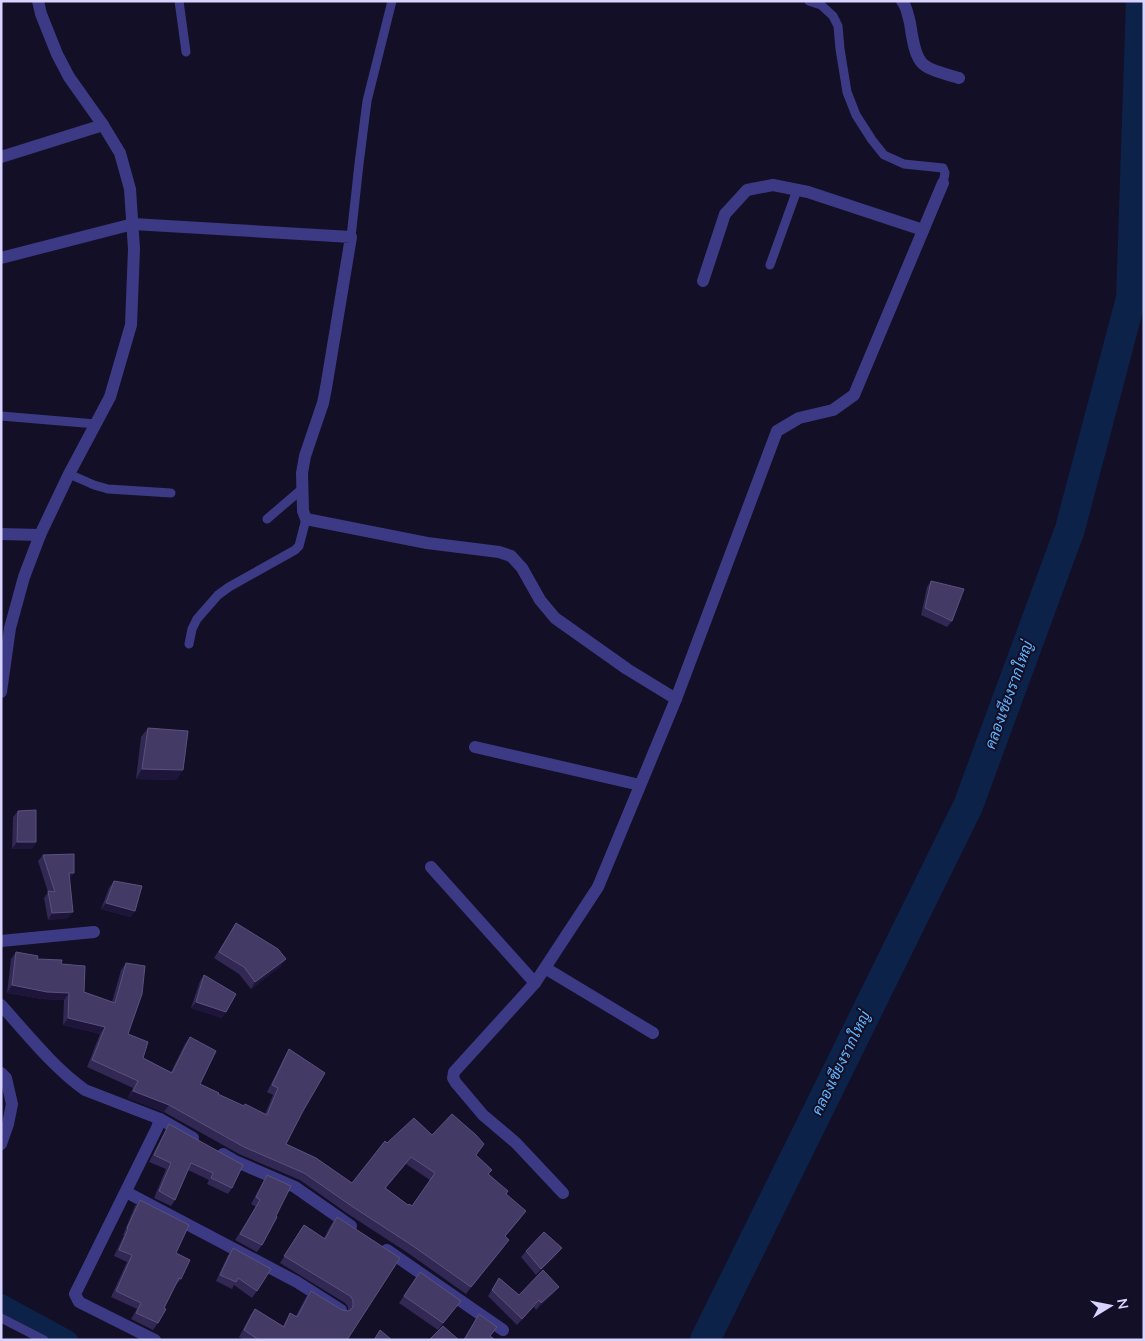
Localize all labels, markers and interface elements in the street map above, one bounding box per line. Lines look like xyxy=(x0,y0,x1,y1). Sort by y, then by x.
water label: คลองเชียงรากใหญ่ xyxy=(980,637,1038,752)
water label: คลองเชียงรากใหญ่ xyxy=(807,1007,875,1118)
north arrow xyxy=(1085,1281,1135,1331)
text: N xyxy=(1112,1297,1133,1311)

